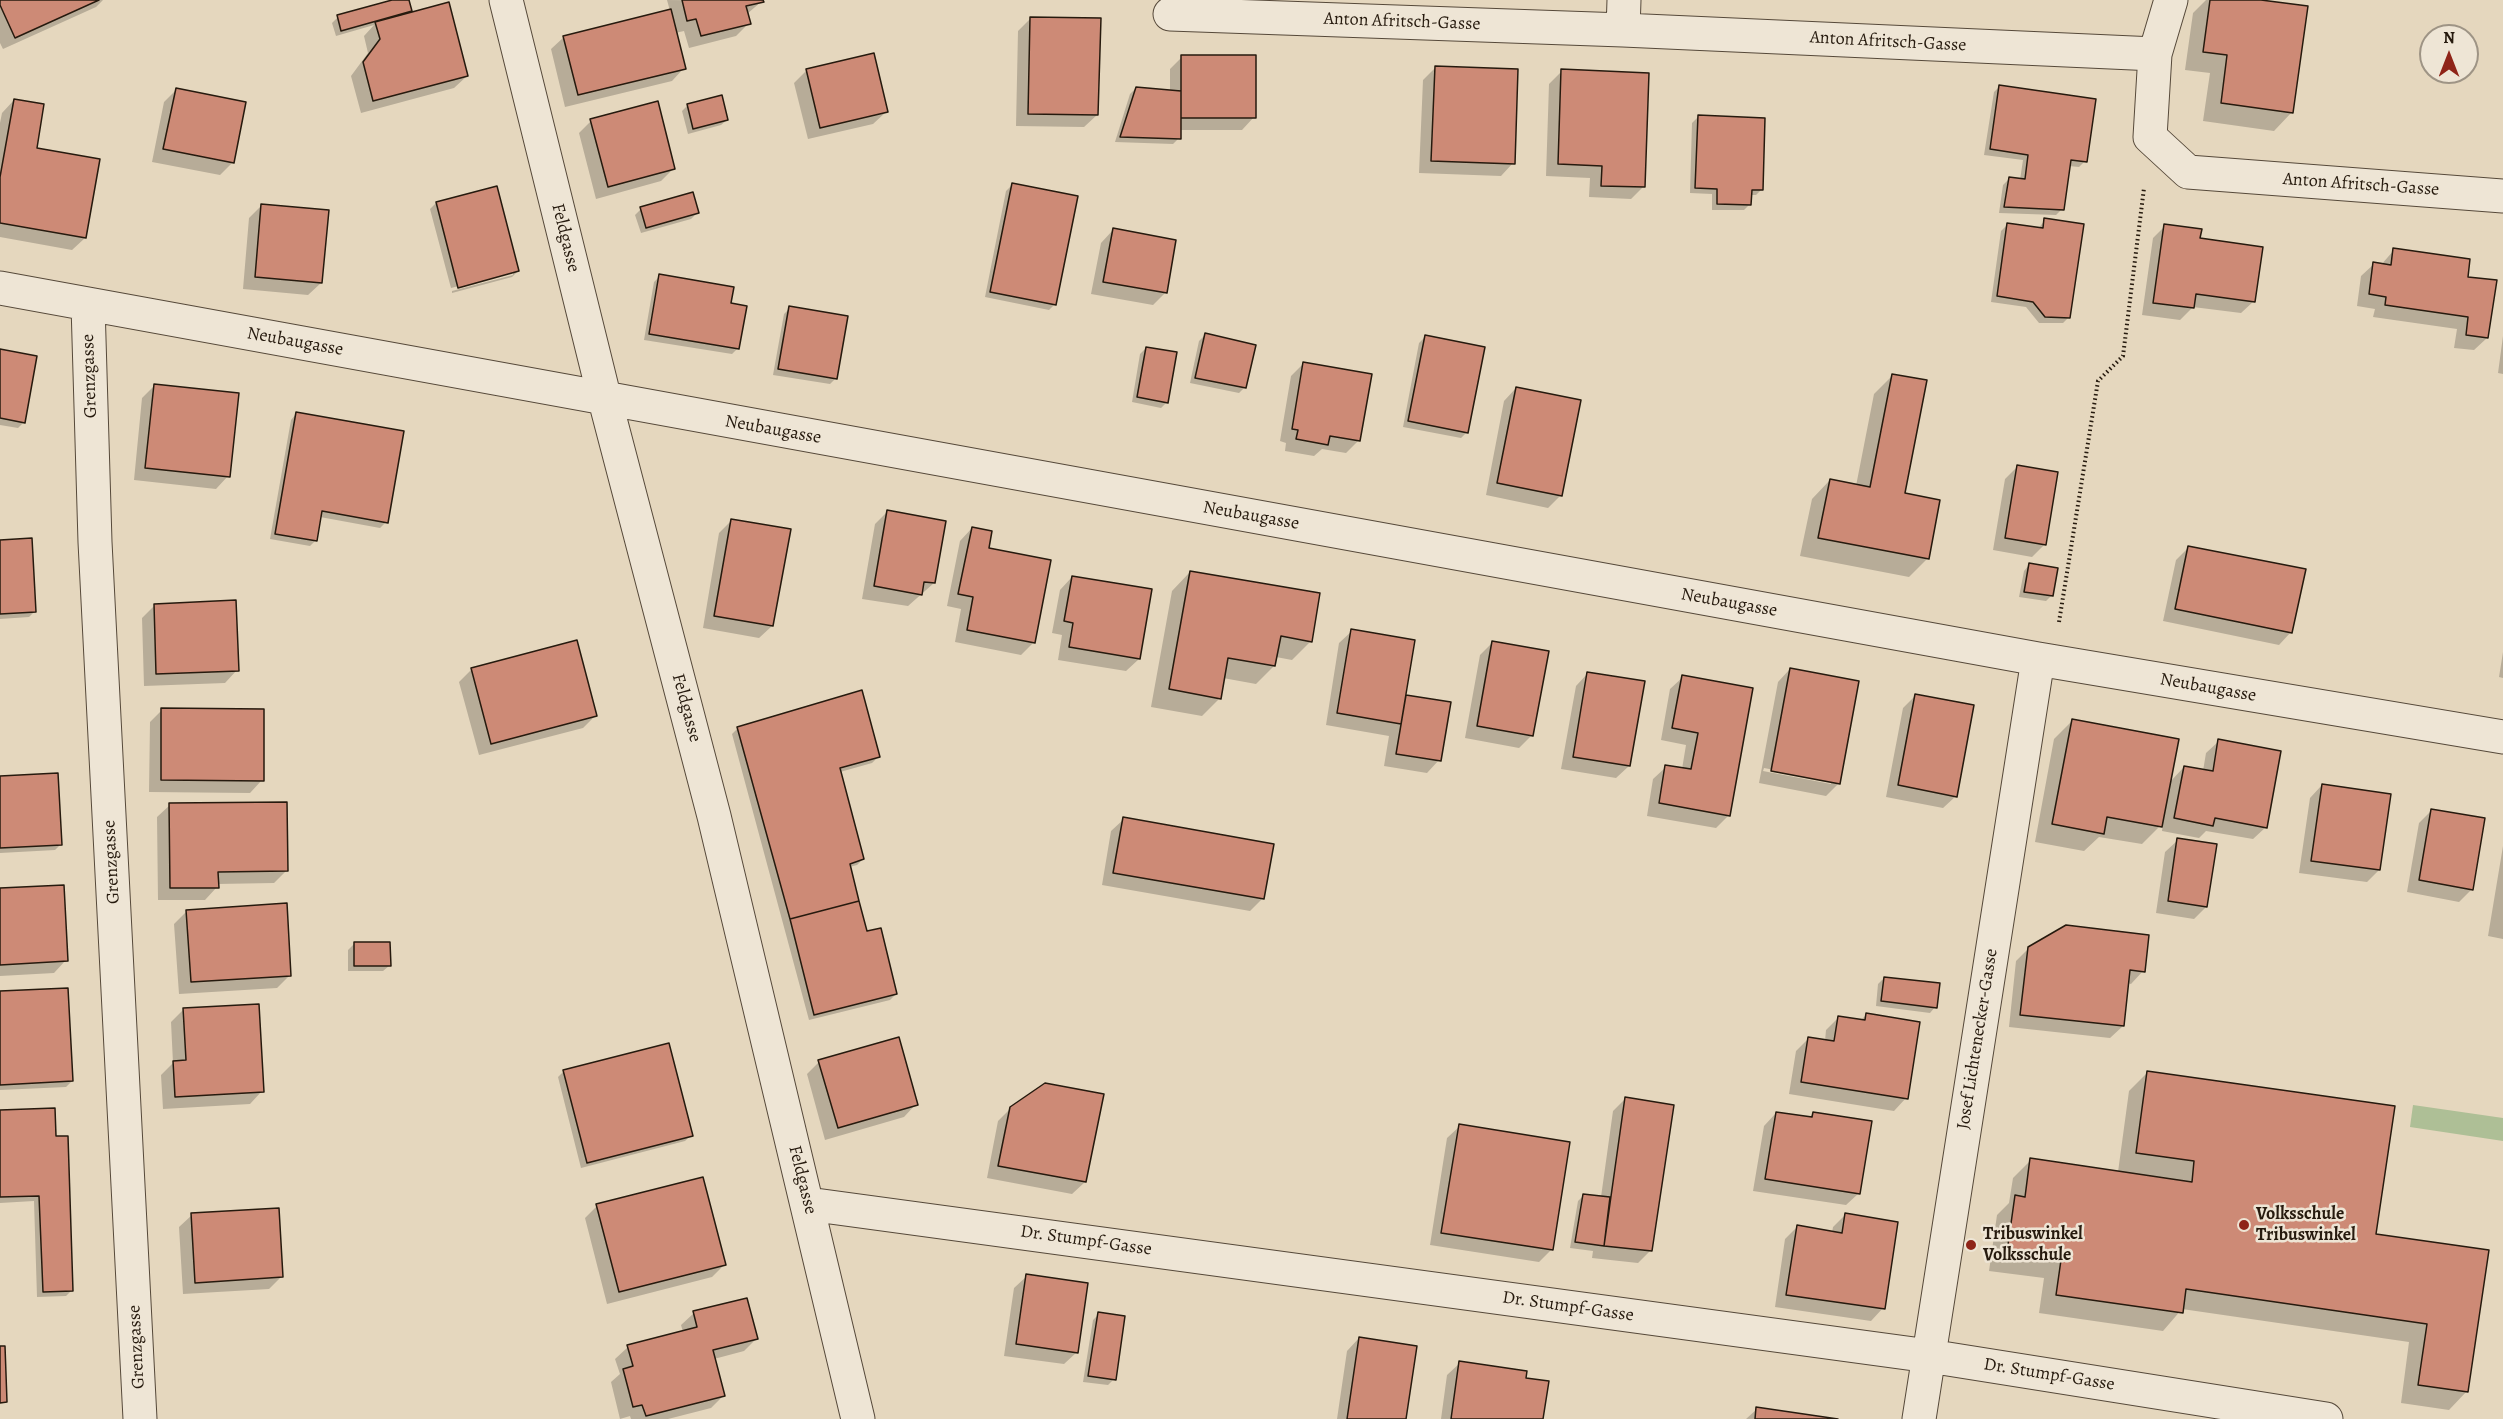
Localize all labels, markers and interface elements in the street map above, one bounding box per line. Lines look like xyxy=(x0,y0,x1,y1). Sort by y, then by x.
street label: Anton Afritsch-Gasse xyxy=(1323,8,1481,36)
north arrow xyxy=(2419,24,2479,84)
street label: Anton Afritsch-Gasse xyxy=(1809,27,1967,57)
text: N xyxy=(2443,27,2455,49)
street label: Anton Afritsch-Gasse xyxy=(2282,169,2440,201)
street label: Feldgasse xyxy=(546,201,584,275)
street label: Neubaugasse xyxy=(245,323,345,361)
street label: Grenzgasse xyxy=(78,334,102,418)
street label: Neubaugasse xyxy=(723,411,823,449)
street label: Neubaugasse xyxy=(1201,497,1301,535)
street label: Neubaugasse xyxy=(1679,584,1779,622)
street label: Neubaugasse xyxy=(2158,669,2258,707)
street label: Feldgasse xyxy=(666,671,706,745)
street label: Grenzgasse xyxy=(99,819,125,905)
street label: Josef Lichtenecker-Gasse xyxy=(1953,947,2003,1131)
street label: Feldgasse xyxy=(783,1143,821,1217)
place label: Volksschule Tribuswinkel xyxy=(2256,1204,2356,1246)
marker: Volksschule Tribuswinkel xyxy=(2237,1218,2251,1232)
street label: Dr. Stumpf-Gasse xyxy=(1019,1221,1153,1261)
place label: Tribuswinkel Volksschule xyxy=(1983,1224,2083,1266)
marker: Tribuswinkel Volksschule xyxy=(1964,1238,1978,1252)
street label: Dr. Stumpf-Gasse xyxy=(1501,1287,1635,1327)
street label: Grenzgasse xyxy=(124,1304,150,1390)
street label: Dr. Stumpf-Gasse xyxy=(1982,1354,2116,1396)

